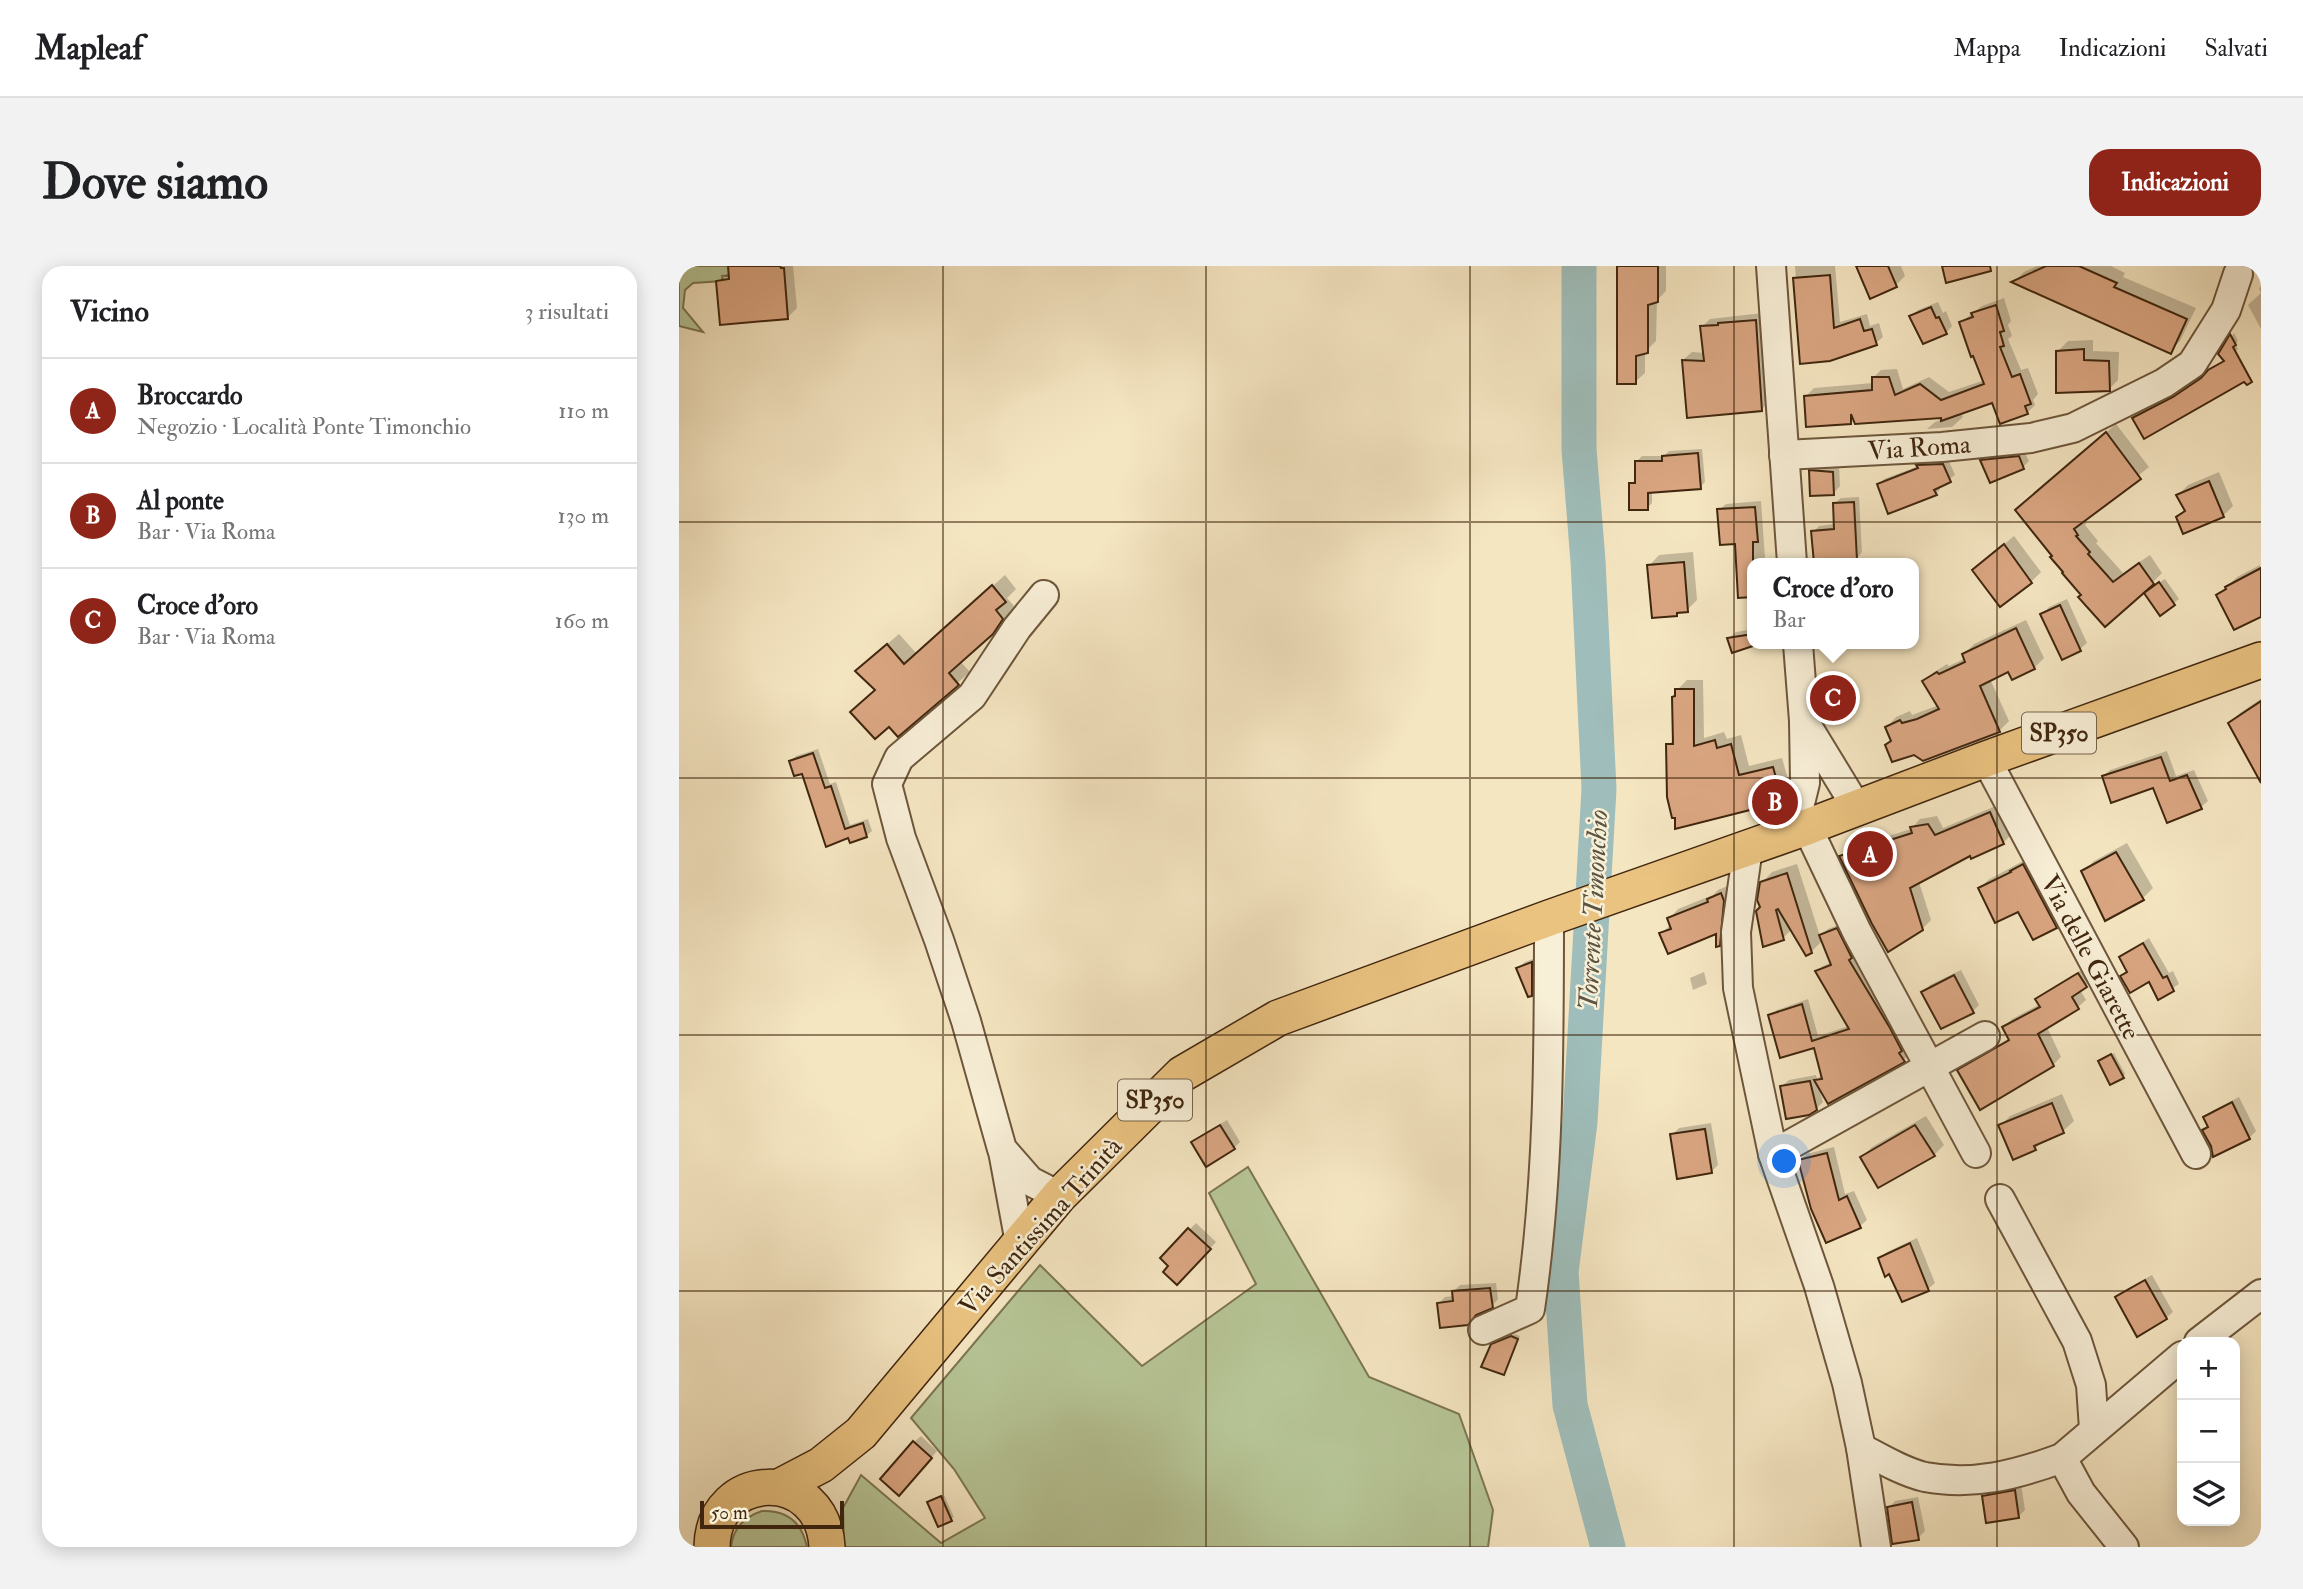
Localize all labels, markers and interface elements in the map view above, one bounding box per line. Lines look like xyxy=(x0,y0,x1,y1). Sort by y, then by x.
text: Mapleaf xyxy=(35,28,143,69)
text: Mappa xyxy=(1954,33,2021,64)
text: Indicazioni xyxy=(2059,33,2166,64)
text: Salvati xyxy=(2204,33,2268,64)
button: Indicazioni xyxy=(2089,149,2261,216)
text: Dove siamo xyxy=(42,152,268,213)
text: Vicino xyxy=(70,293,149,330)
text: 3 risultati xyxy=(525,297,609,326)
text: Broccardo xyxy=(137,380,242,412)
text: A xyxy=(86,396,100,425)
text: 110 m xyxy=(558,396,609,425)
text: Negozio · Località Ponte Timonchio xyxy=(137,412,471,441)
street label: Via Roma xyxy=(1867,428,1972,468)
text: Al ponte xyxy=(137,485,224,517)
text: B xyxy=(85,501,101,530)
text: 130 m xyxy=(557,501,609,530)
text: Bar · Via Roma xyxy=(137,517,276,546)
popup xyxy=(1747,558,1919,649)
text: Croce d'oro xyxy=(1772,573,1894,605)
text: Croce d'oro xyxy=(137,590,258,622)
text: Bar xyxy=(1772,605,1806,634)
text: C xyxy=(85,606,101,635)
text: 160 m xyxy=(555,606,609,635)
text: Bar · Via Roma xyxy=(137,622,276,651)
pin: C xyxy=(1810,672,1856,724)
road number: SP350 xyxy=(2022,712,2096,754)
pin: B xyxy=(1752,776,1798,828)
water label: Torrente Timonchio xyxy=(1571,809,1616,1012)
pin: A xyxy=(1847,828,1893,880)
street label: Via delle Giarette xyxy=(2033,869,2147,1046)
road number: SP350 xyxy=(1118,1080,1192,1120)
street label: Via Santissima Trinità xyxy=(952,1131,1129,1322)
your location xyxy=(1767,1144,1801,1178)
map controls xyxy=(2177,1337,2240,1526)
button: + xyxy=(2177,1337,2240,1400)
button: − xyxy=(2177,1400,2240,1463)
button: layers xyxy=(2177,1463,2240,1526)
scale bar xyxy=(700,1498,843,1530)
text: 50 m xyxy=(711,1501,748,1525)

